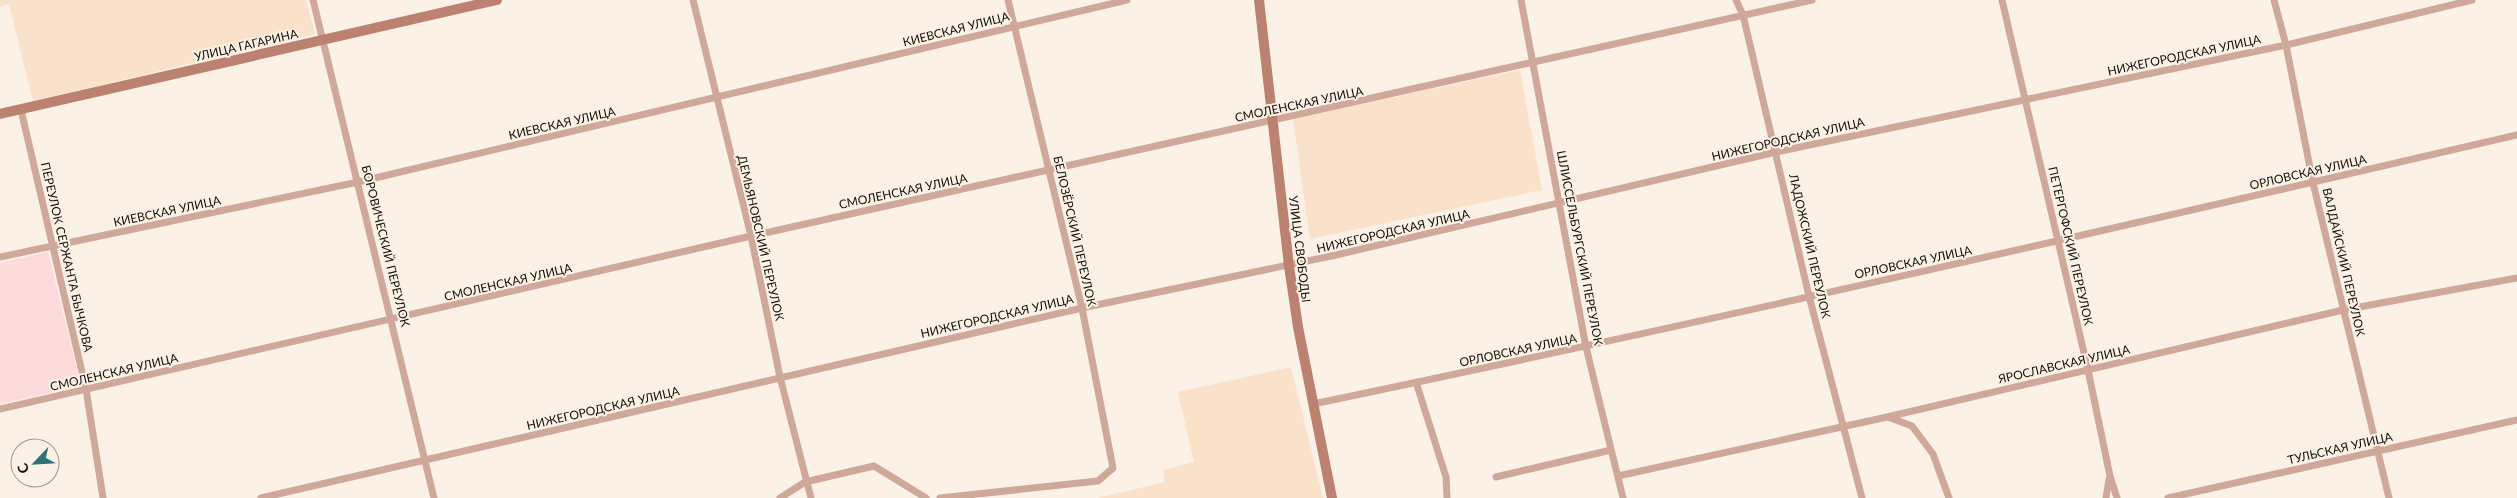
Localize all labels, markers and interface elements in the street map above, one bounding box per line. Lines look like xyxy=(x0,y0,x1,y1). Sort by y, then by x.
street label: КИЕВСКАЯ УЛИЦА xyxy=(901,8,1012,49)
street label: УЛИЦА ГАГАРИНА xyxy=(193,26,300,64)
street label: НИЖЕГОРОДСКАЯ УЛИЦА xyxy=(2106,31,2263,79)
street label: СМОЛЕНСКАЯ УЛИЦА xyxy=(1234,83,1365,125)
street label: КИЕВСКАЯ УЛИЦА xyxy=(507,103,618,143)
street label: НИЖЕГОРОДСКАЯ УЛИЦА xyxy=(1710,114,1867,164)
street label: ШЛИССЕЛЬБУРГСКИЙ ПЕРЕУЛОК xyxy=(1554,149,1606,347)
street label: ОРЛОВСКАЯ УЛИЦА xyxy=(2248,151,2369,193)
street label: ДЕМЬЯНОВСКИЙ ПЕРЕУЛОК xyxy=(735,154,787,322)
street label: БЕЛОЗЁРСКИЙ ПЕРЕУЛОК xyxy=(1050,154,1100,308)
street label: ПЕРЕУЛОК СЕРЖАНТА БЫЧКОВА xyxy=(38,161,96,354)
street label: БОРОВИЧЕСКИЙ ПЕРЕУЛОК xyxy=(359,164,413,328)
street label: ПЕТЕРГОФСКИЙ ПЕРЕУЛОК xyxy=(2045,165,2097,327)
street label: СМОЛЕНСКАЯ УЛИЦА xyxy=(838,170,969,212)
street label: ЛАДОЖСКИЙ ПЕРЕУЛОК xyxy=(1786,171,1834,320)
street label: ВАЛДАЙСКИЙ ПЕРЕУЛОК xyxy=(2320,186,2368,338)
street label: КИЕВСКАЯ УЛИЦА xyxy=(112,192,223,230)
street label: УЛИЦА СВОБОДЫ xyxy=(1286,195,1314,303)
street label: НИЖЕГОРОДСКАЯ УЛИЦА xyxy=(1315,206,1472,256)
street label: ОРЛОВСКАЯ УЛИЦА xyxy=(1853,242,1974,282)
street label: СМОЛЕНСКАЯ УЛИЦА xyxy=(443,260,574,304)
street label: НИЖЕГОРОДСКАЯ УЛИЦА xyxy=(919,291,1076,341)
street label: ОРЛОВСКАЯ УЛИЦА xyxy=(1458,330,1579,370)
street label: ЯРОСЛАВСКАЯ УЛИЦА xyxy=(1996,341,2132,387)
street label: СМОЛЕНСКАЯ УЛИЦА xyxy=(49,350,180,394)
street label: НИЖЕГОРОДСКАЯ УЛИЦА xyxy=(525,383,682,433)
street label: ТУЛЬСКАЯ УЛИЦА xyxy=(2286,428,2395,467)
north arrow xyxy=(10,438,60,488)
text: С xyxy=(13,460,32,476)

